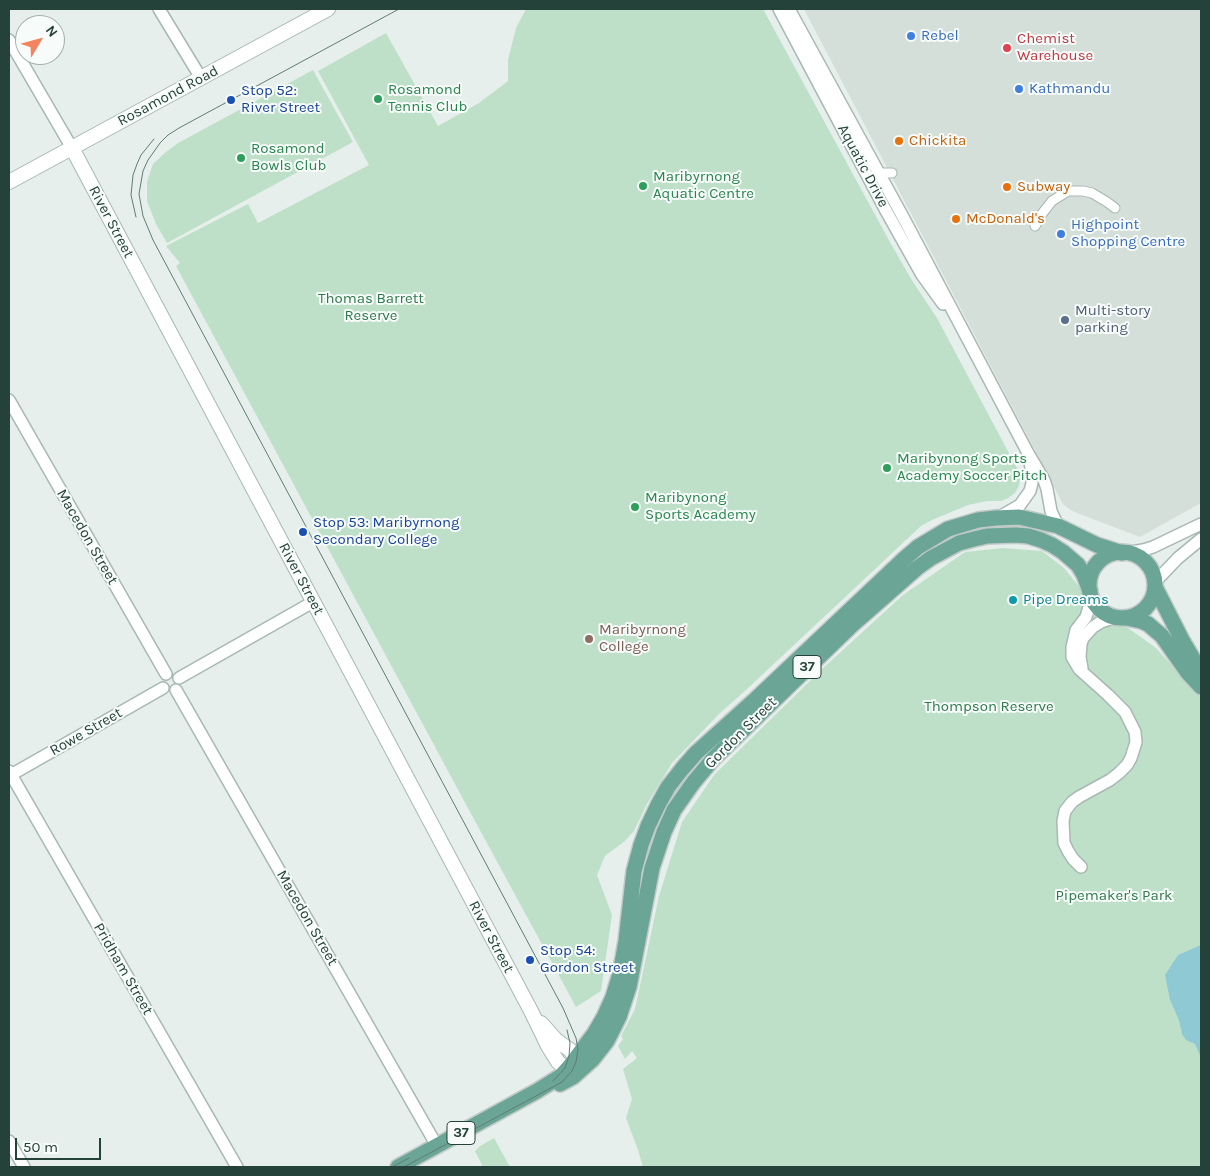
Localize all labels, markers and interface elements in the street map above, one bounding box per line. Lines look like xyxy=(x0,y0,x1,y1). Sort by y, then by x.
north arrow xyxy=(15,15,65,65)
text: N xyxy=(42,22,61,40)
place label: Rebel xyxy=(921,27,959,45)
marker: Rebel xyxy=(905,30,917,42)
place label: Chemist Warehouse xyxy=(1017,30,1093,65)
marker: Chemist Warehouse xyxy=(1001,42,1013,54)
street label: Rosamond Road xyxy=(114,62,222,130)
place label: Kathmandu xyxy=(1029,80,1110,98)
place label: Rosamond Tennis Club xyxy=(388,81,467,116)
place label: Stop 52: River Street xyxy=(241,82,320,117)
marker: Kathmandu xyxy=(1013,83,1025,95)
marker: Rosamond Tennis Club xyxy=(372,93,384,105)
marker: Stop 52: River Street xyxy=(225,94,237,106)
street label: Aquatic Drive xyxy=(834,122,892,210)
place label: Chickita xyxy=(909,132,966,150)
marker: Chickita xyxy=(893,135,905,147)
place label: Rosamond Bowls Club xyxy=(251,140,326,175)
marker: Rosamond Bowls Club xyxy=(235,152,247,164)
place label: Maribyrnong Aquatic Centre xyxy=(653,168,754,203)
place label: Subway xyxy=(1017,178,1070,196)
marker: Maribyrnong Aquatic Centre xyxy=(637,180,649,192)
marker: Subway xyxy=(1001,181,1013,193)
street label: River Street xyxy=(84,183,138,261)
place label: McDonald's xyxy=(966,210,1045,228)
marker: McDonald's xyxy=(950,213,962,225)
place label: Highpoint Shopping Centre xyxy=(1071,216,1185,251)
marker: Highpoint Shopping Centre xyxy=(1055,228,1067,240)
park label: Thomas Barrett Reserve xyxy=(318,290,424,325)
place label: Multi-story parking xyxy=(1075,302,1150,337)
marker: Multi-story parking xyxy=(1059,314,1071,326)
place label: Maribynong Sports Academy Soccer Pitch xyxy=(897,450,1047,485)
marker: Maribynong Sports Academy Soccer Pitch xyxy=(881,462,893,474)
street label: Macedon Street xyxy=(52,486,122,588)
place label: Maribynong Sports Academy xyxy=(645,489,756,524)
marker: Maribynong Sports Academy xyxy=(629,501,641,513)
place label: Stop 53: Maribyrnong Secondary College xyxy=(313,514,459,549)
marker: Stop 53: Maribyrnong Secondary College xyxy=(297,526,309,538)
street label: River Street xyxy=(274,540,328,618)
place label: Pipe Dreams xyxy=(1023,591,1109,609)
marker: Pipe Dreams xyxy=(1007,594,1019,606)
place label: Maribyrnong College xyxy=(599,621,686,656)
marker: Maribyrnong College xyxy=(583,633,595,645)
road number: 37 xyxy=(793,656,821,679)
street label: Gordon Street xyxy=(701,693,781,773)
park label: Thompson Reserve xyxy=(924,698,1054,716)
street label: Rowe Street xyxy=(47,704,125,760)
street label: Macedon Street xyxy=(272,867,342,969)
park label: Pipemaker's Park xyxy=(1055,887,1173,905)
street label: River Street xyxy=(464,898,518,976)
street label: Pridham Street xyxy=(89,920,157,1018)
place label: Stop 54: Gordon Street xyxy=(540,942,634,977)
marker: Stop 54: Gordon Street xyxy=(524,954,536,966)
road number: 37 xyxy=(447,1122,475,1144)
scale bar xyxy=(18,1128,104,1160)
text: 50 m xyxy=(23,1138,58,1156)

